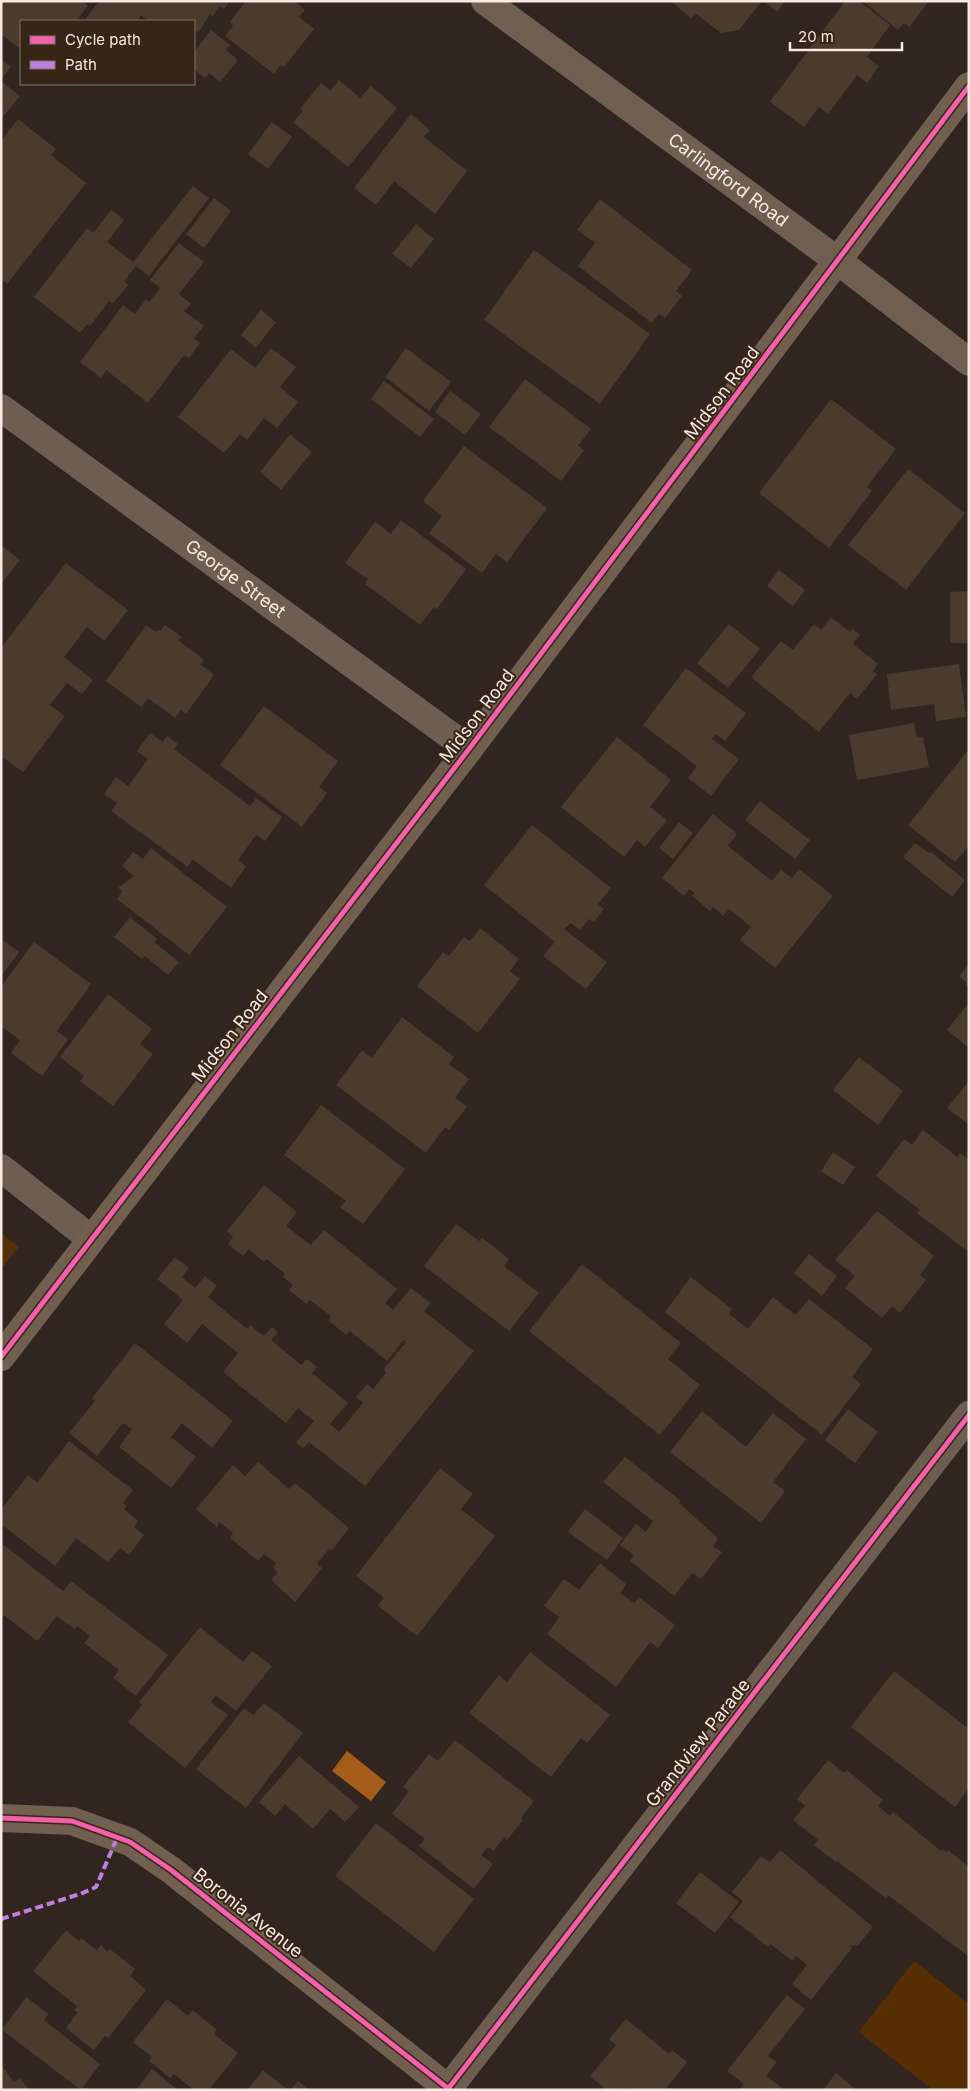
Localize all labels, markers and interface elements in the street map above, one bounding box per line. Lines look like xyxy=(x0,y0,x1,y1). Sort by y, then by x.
legend xyxy=(20,20,195,85)
scale bar xyxy=(790,20,902,52)
text: 20 m xyxy=(798,27,834,46)
text: Cycle path xyxy=(65,30,141,49)
text: Path xyxy=(65,55,97,74)
street label: Carlingford Road xyxy=(664,129,793,231)
street label: Midson Road xyxy=(680,342,763,443)
street label: George Street xyxy=(182,535,290,622)
street label: Midson Road xyxy=(435,665,518,766)
street label: Midson Road xyxy=(187,985,272,1086)
street label: Grandview Parade xyxy=(641,1675,754,1811)
street label: Boronia Avenue xyxy=(189,1863,307,1962)

